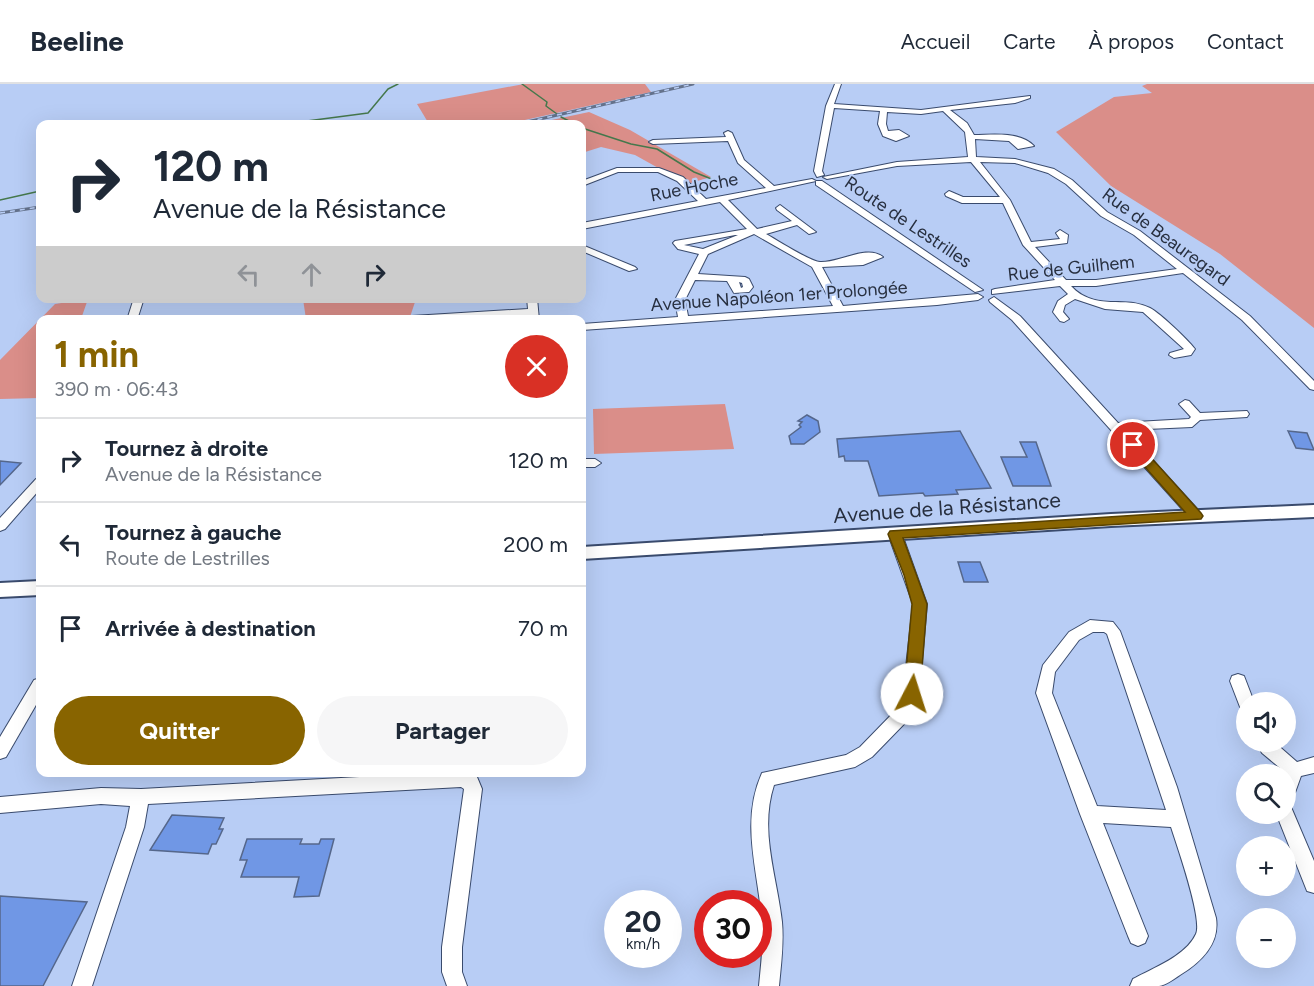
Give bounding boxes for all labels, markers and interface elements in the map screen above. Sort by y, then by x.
text: Beeline [30,24,124,58]
text: Accueil [901,29,970,54]
text: Carte [1003,29,1056,54]
text: À propos [1089,29,1174,54]
text: Contact [1207,29,1284,54]
text: 120 m [153,141,269,192]
icon: right [54,144,132,222]
street label: Rue Hoche [648,168,740,206]
street label: Route de Lestrilles [840,171,976,273]
street label: Rue de Beauregard [1098,183,1234,291]
text: Avenue de la Résistance [153,192,446,225]
street label: Rue de Guilhem [1006,250,1136,286]
icon: left [232,258,265,291]
icon: ahead [295,258,328,291]
icon: right [358,258,391,291]
street label: Avenue Napoléon 1er Prolongée [650,276,908,316]
text: 1 min [54,333,139,376]
button: close [505,335,568,398]
text: 390 m · 06:43 [54,377,178,401]
pin [1107,419,1158,470]
icon: arrive [1116,428,1149,461]
text: Tournez à droite [105,435,268,462]
icon: right [54,444,87,477]
text: 120 m [508,447,568,474]
text: Avenue de la Résistance [105,462,322,486]
street label: Avenue de la Résistance [832,487,1062,528]
text: Tournez à gauche [105,519,281,546]
icon: left [54,528,87,561]
text: 200 m [503,531,568,558]
text: Route de Lestrilles [105,546,270,570]
icon: arrive [54,612,87,645]
text: Arrivée à destination [105,615,316,642]
text: 70 m [518,615,568,642]
position arrow [880,662,944,726]
map controls [1236,692,1296,968]
button: sound [1236,692,1296,752]
button: Quitter [54,696,305,765]
button: Partager [317,696,568,765]
button: search [1236,764,1296,824]
button: + [1236,836,1296,896]
speed limit sign: 30 [694,890,772,968]
text: 20 [625,903,661,940]
button: − [1236,908,1296,968]
text: km/h [626,935,660,953]

